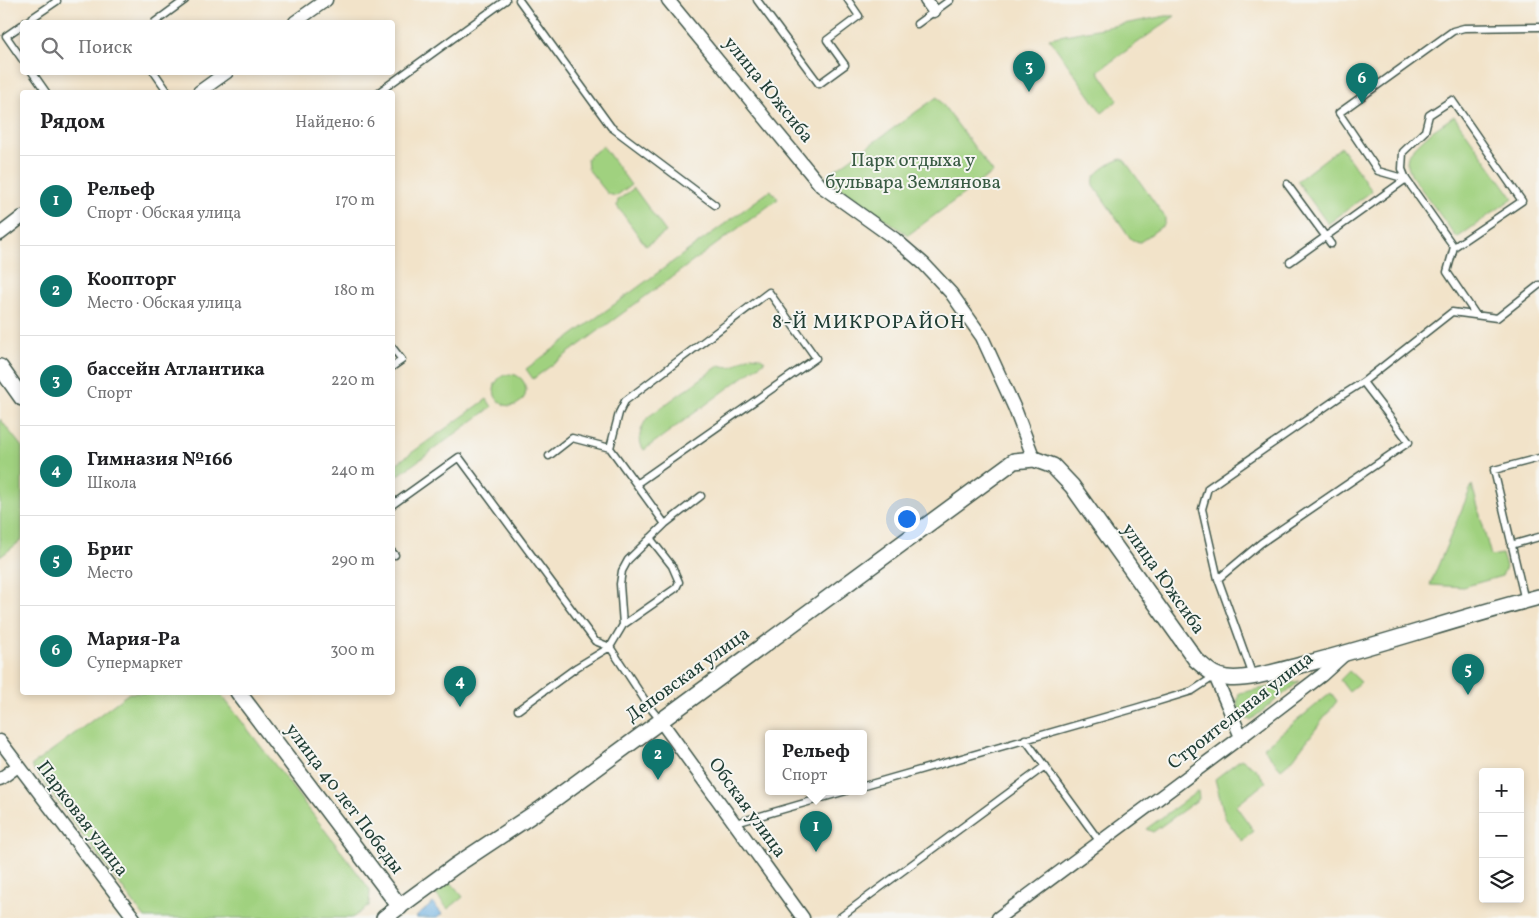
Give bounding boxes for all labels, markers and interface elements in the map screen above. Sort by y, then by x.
search box [20,20,395,75]
street label: улица Южсиба [717,31,819,149]
icon: search [38,34,66,62]
text: Поиск [78,35,132,61]
pin: 3 [1013,51,1045,92]
pin: 6 [1346,63,1378,104]
text: Рядом [40,108,105,137]
text: Найдено: 6 [295,112,375,134]
park label: Парк отдыха у бульвара Землянова [825,148,1001,196]
text: Рельеф [87,177,155,203]
text: 1 [53,190,59,212]
text: 170 m [335,190,375,212]
text: Спорт · Обская улица [87,203,241,225]
text: Коопторг [87,267,176,293]
text: 2 [52,280,60,302]
text: 180 m [334,280,375,302]
text: Место · Обская улица [87,293,242,315]
district label: 8-Й МИКРОРАЙОН [772,309,966,337]
text: бассейн Атлантика [87,357,265,383]
text: 3 [52,370,60,392]
text: 220 m [331,370,375,392]
text: Спорт [87,383,132,405]
text: Гимназия №166 [87,447,233,473]
text: 4 [51,460,61,482]
text: 240 m [331,460,375,482]
text: Школа [87,473,137,495]
your location [894,506,920,532]
street label: улица Южсиба [1115,518,1211,640]
text: Бриг [87,537,133,563]
text: 5 [52,550,60,572]
text: 290 m [331,550,375,572]
text: Место [87,563,133,585]
street label: Деповская улица [621,621,755,729]
text: Мария-Ра [87,627,180,653]
text: 6 [52,640,60,662]
text: 300 m [330,640,375,662]
street label: Строительная улица [1163,646,1319,776]
text: Супермаркет [87,653,183,675]
pin: 5 [1452,654,1484,695]
pin: 4 [444,666,476,707]
street label: улица 40 лет Победы [279,718,409,880]
popup [765,730,867,795]
pin: 2 [642,739,674,780]
text: Рельеф [782,739,850,765]
street label: Обская улица [702,753,792,863]
street label: Парковая улица [30,756,134,882]
text: Спорт [782,765,827,787]
map controls [1479,768,1524,903]
button: + [1479,768,1524,813]
pin: 1 [800,811,832,852]
button: − [1479,813,1524,858]
button: layers [1479,858,1524,903]

